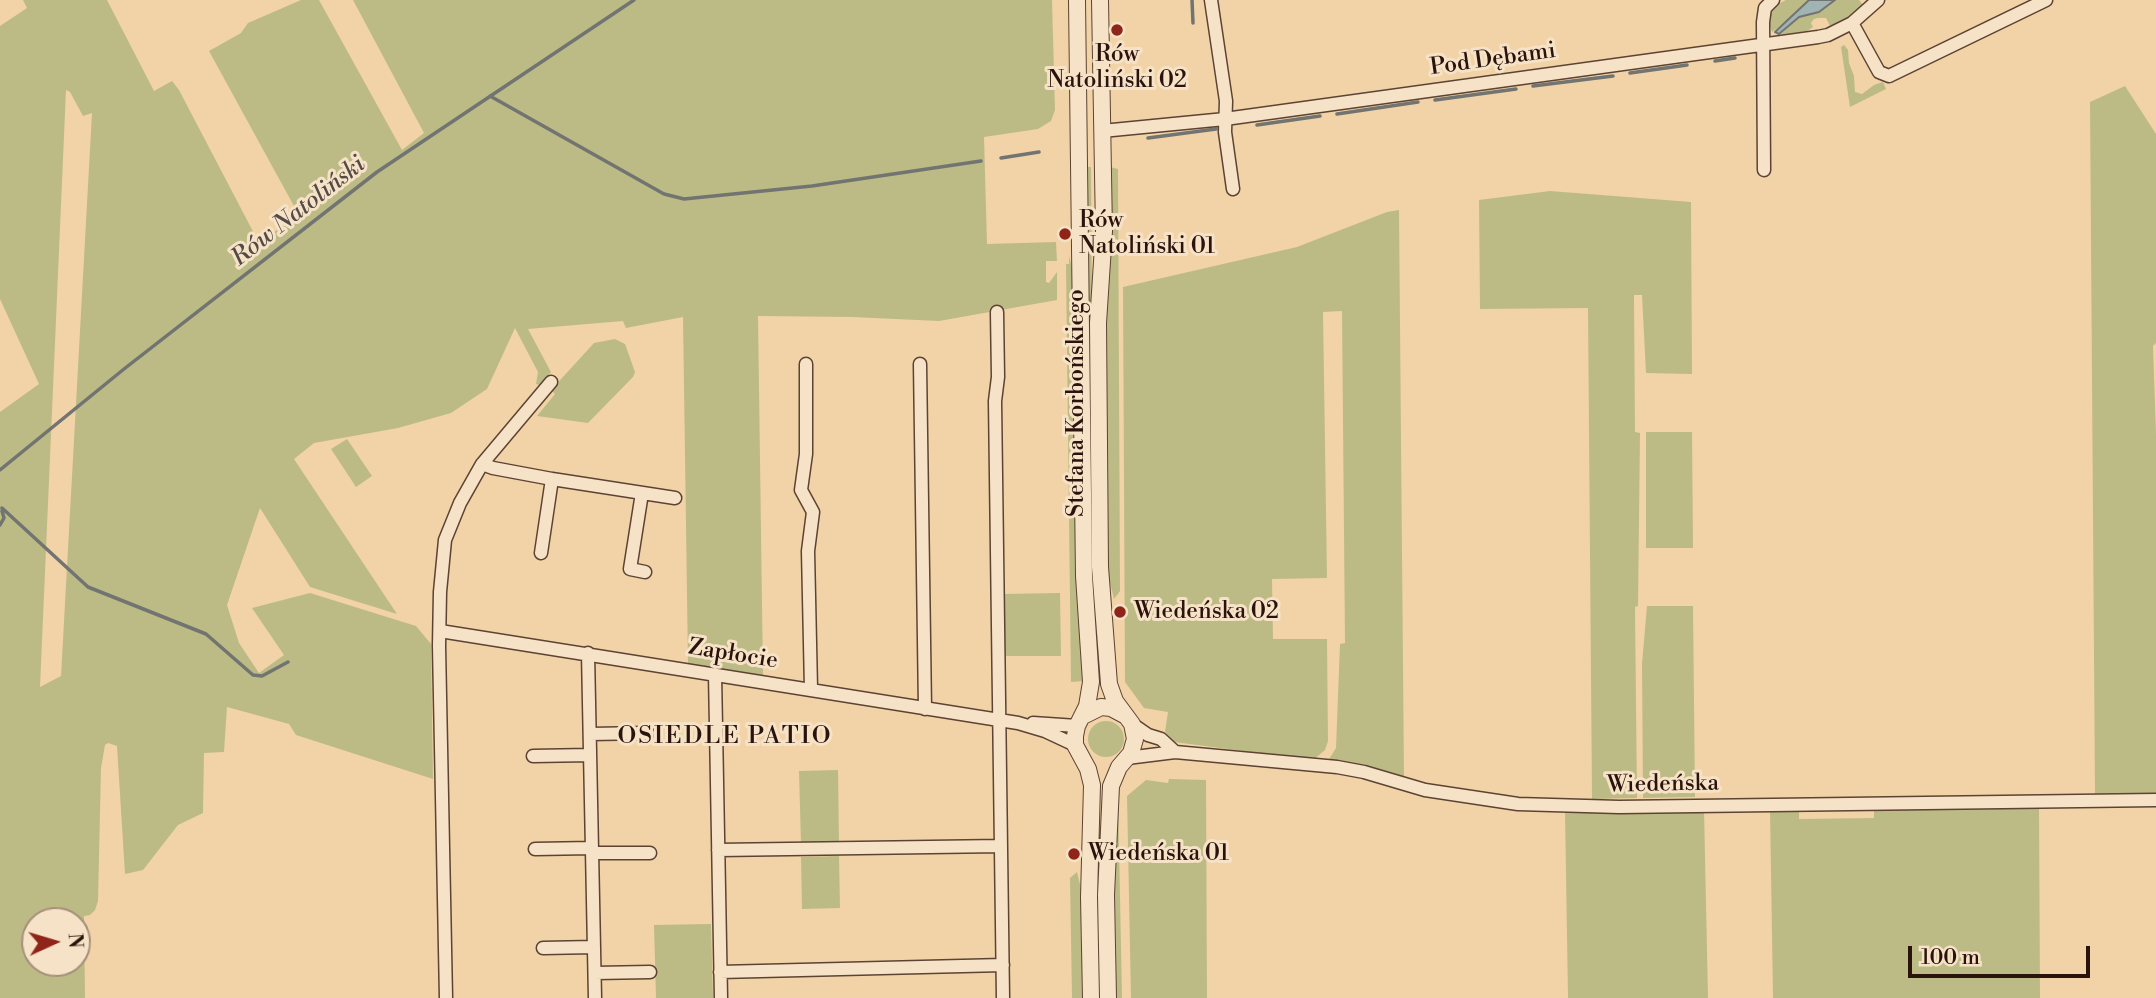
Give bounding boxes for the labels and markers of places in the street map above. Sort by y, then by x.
marker: Rów Natoliński 02 [1109,22,1125,38]
place label: Rów Natoliński 02 [1047,41,1187,95]
place label: Rów Natoliński 01 [1079,207,1215,261]
marker: Rów Natoliński 01 [1057,226,1073,242]
place label: Wiedeńska 02 [1134,598,1279,626]
marker: Wiedeńska 02 [1112,604,1128,620]
place label: Wiedeńska 01 [1088,840,1229,868]
marker: Wiedeńska 01 [1066,846,1082,862]

